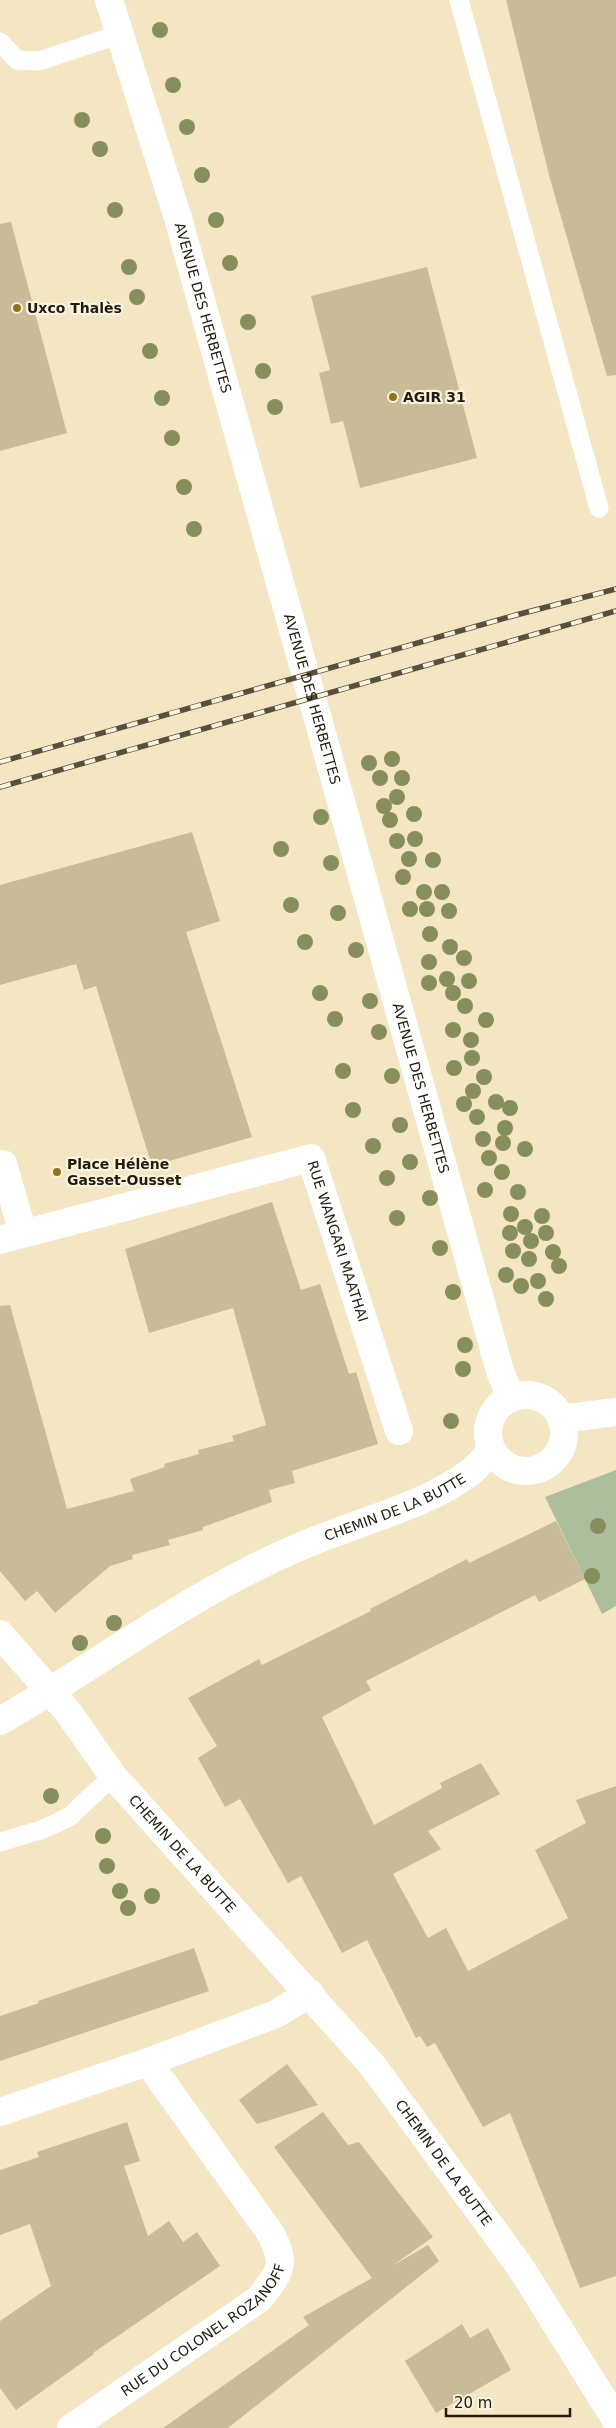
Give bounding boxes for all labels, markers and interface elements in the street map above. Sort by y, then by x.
street label: AVENUE DES HERBETTES [172,221,235,395]
place label: Uxco Thalès [27,300,122,316]
marker: Uxco Thalès [11,302,23,314]
place label: AGIR 31 [403,389,466,405]
marker: AGIR 31 [387,391,399,403]
street label: AVENUE DES HERBETTES [281,612,344,786]
street label: AVENUE DES HERBETTES [390,1001,452,1175]
place label: Place Hélène Gasset-Ousset [67,1156,182,1188]
street label: RUE WANGARI MAATHAI [304,1158,371,1324]
marker: Place Hélène Gasset-Ousset [51,1166,63,1178]
street label: CHEMIN DE LA BUTTE [322,1470,468,1544]
street label: CHEMIN DE LA BUTTE [126,1792,239,1916]
street label: CHEMIN DE LA BUTTE [392,2097,495,2229]
street label: RUE DU COLONEL ROZANOFF [118,2262,288,2399]
scale bar [446,2386,570,2418]
text: 20 m [454,2394,492,2412]

